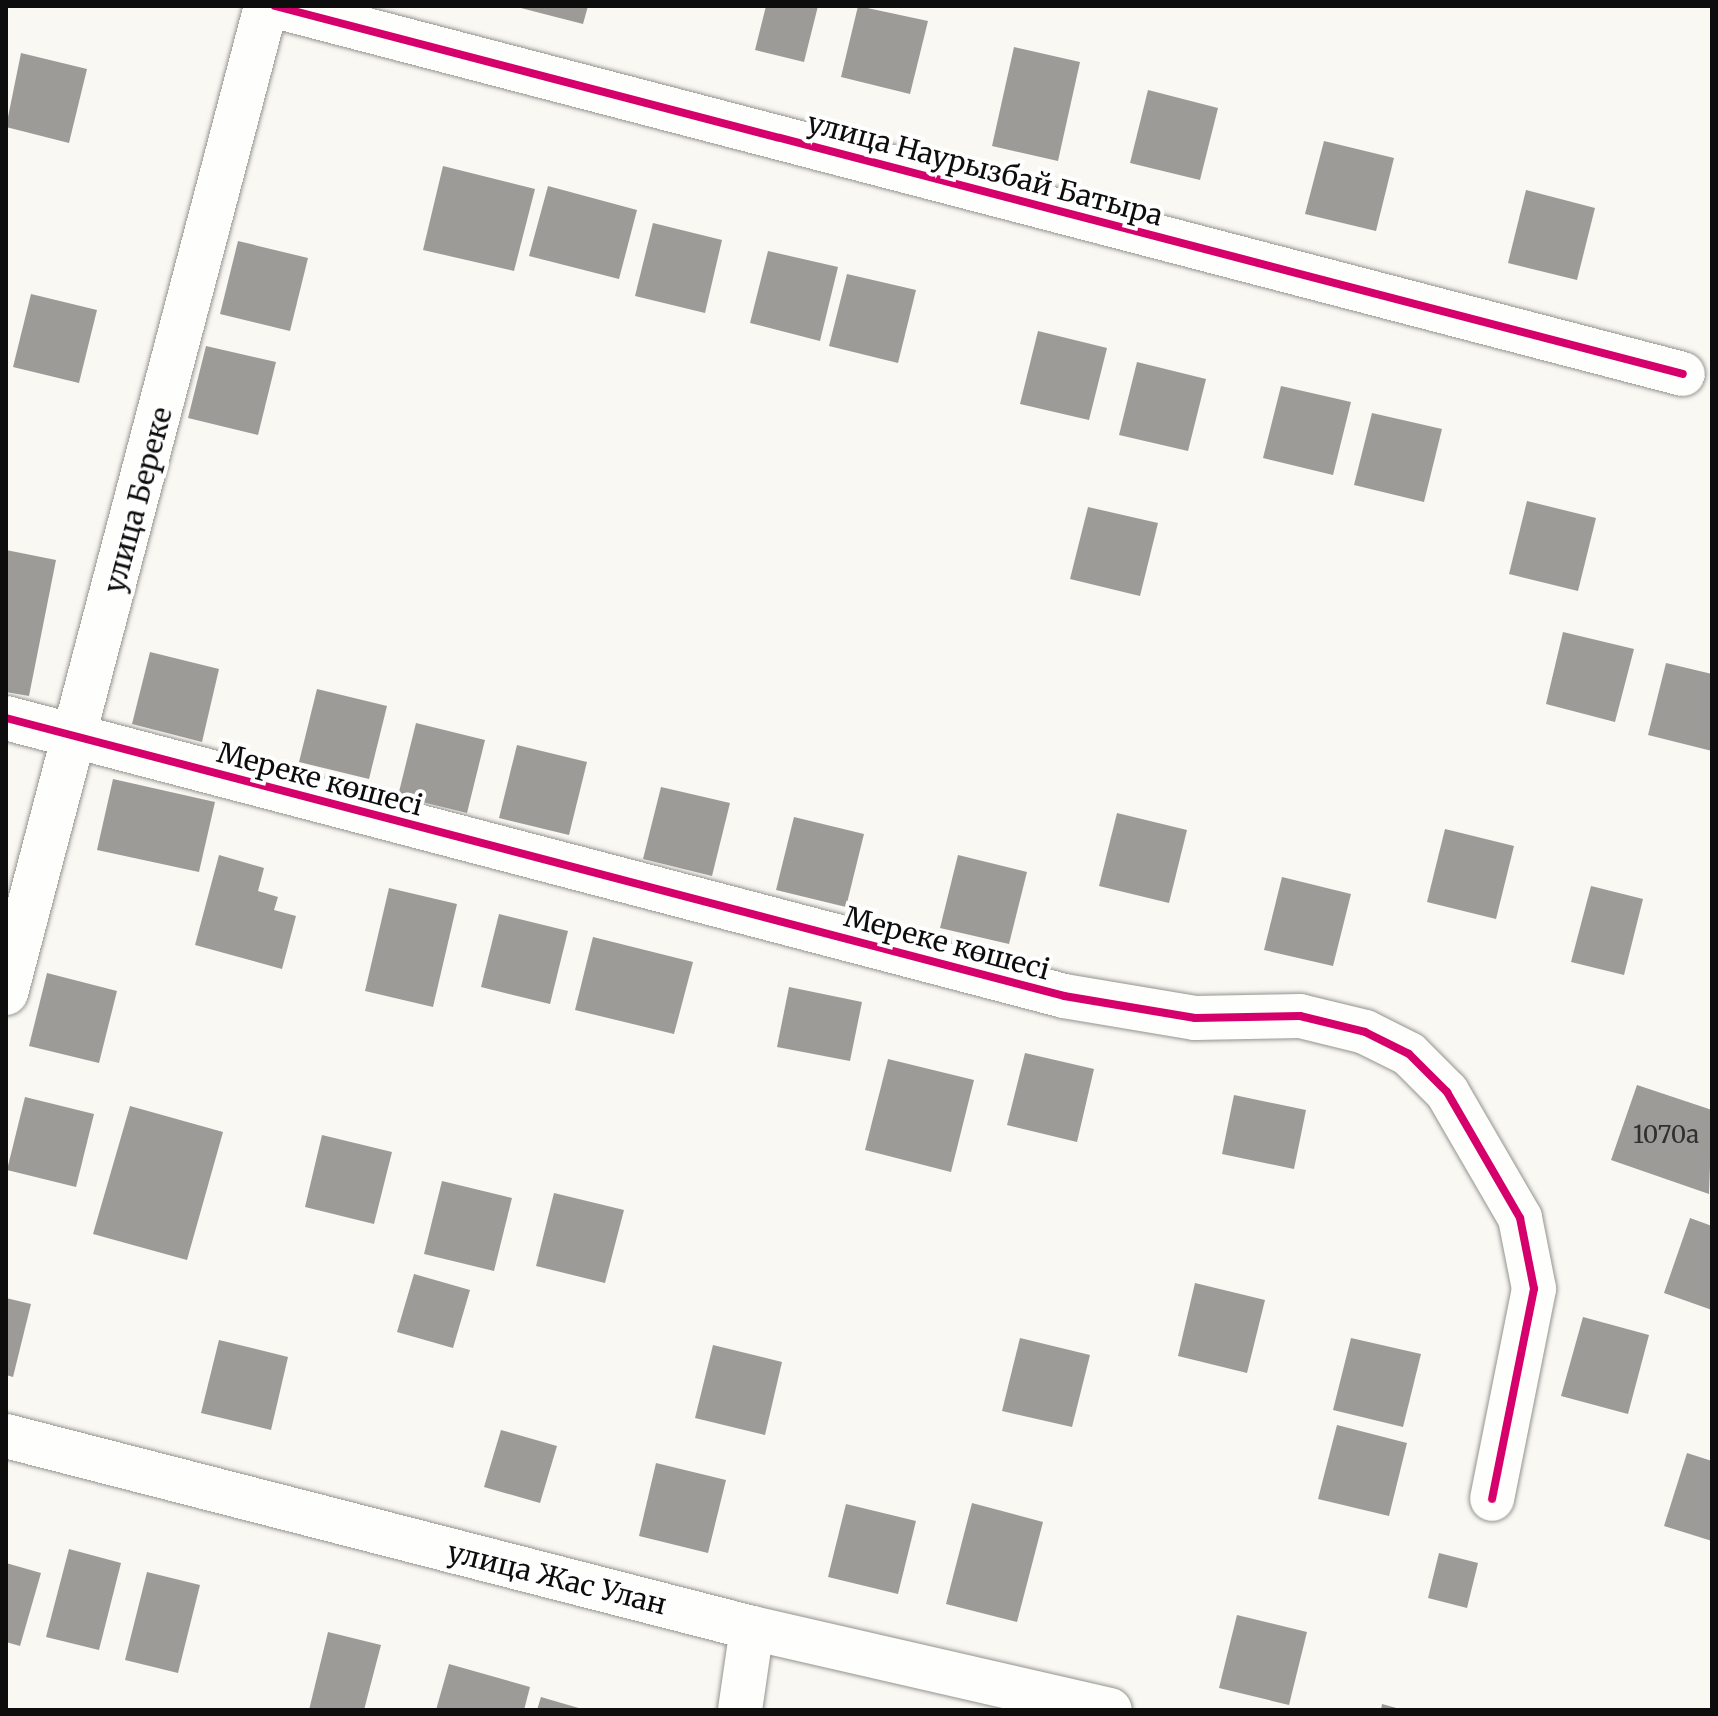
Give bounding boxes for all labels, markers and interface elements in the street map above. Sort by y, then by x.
street label: улица Наурызбай Батыра [804,105,1166,233]
street label: улица Береке [97,403,179,597]
street label: Мереке көшесі [214,735,426,823]
street label: Мереке көшесі [841,899,1053,987]
house number: 1070а [1633,1121,1699,1149]
street label: улица Жас Улан [444,1535,670,1621]

